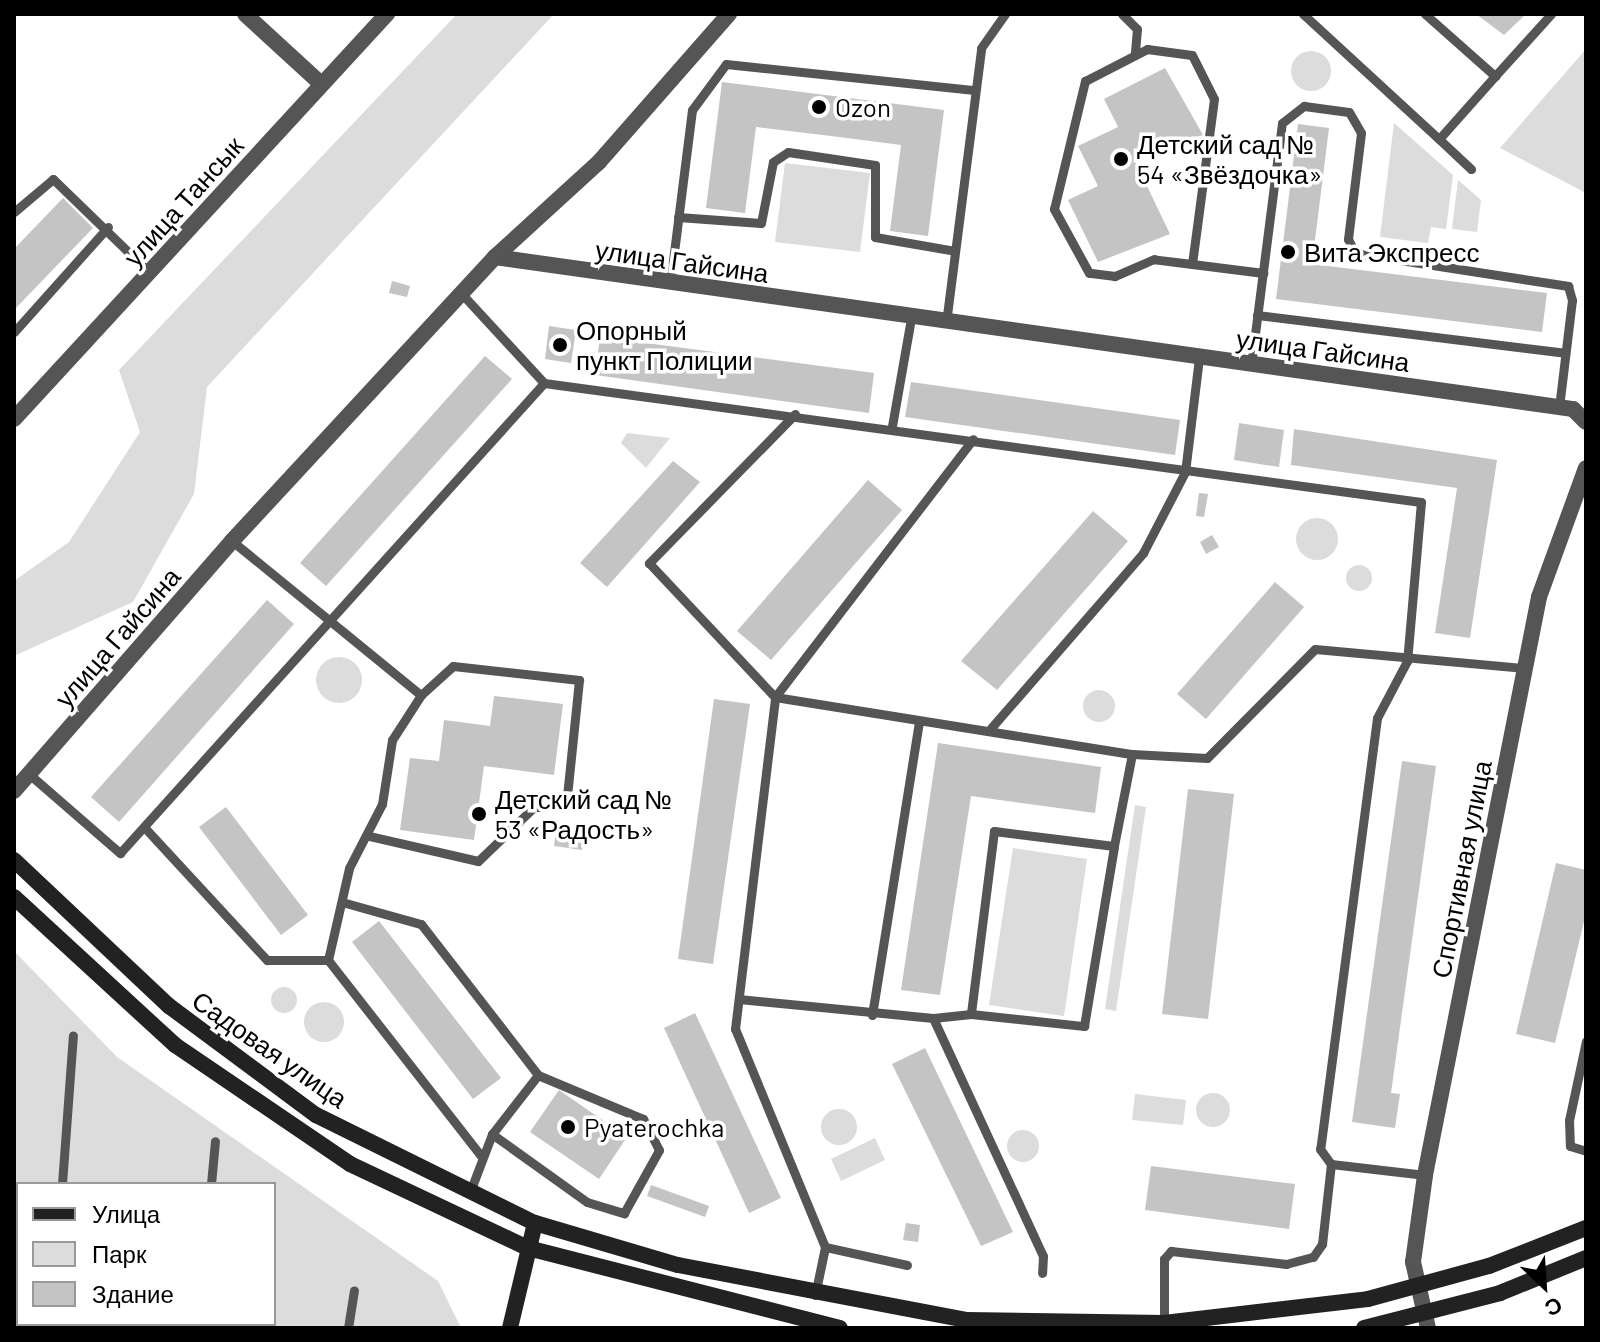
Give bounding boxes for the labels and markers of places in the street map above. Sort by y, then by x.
place label: Ozon [835,91,891,123]
marker: Ozon [810,98,828,116]
place label: Детский сад № 54 «Звёздочка» [1137,128,1322,190]
marker: Детский сад № 54 «Звёздочка» [1112,150,1130,168]
place label: Вита Экспресс [1304,236,1479,268]
marker: Вита Экспресс [1279,243,1297,261]
place label: Опорный пункт Полиции [576,314,752,376]
marker: Опорный пункт Полиции [551,336,569,354]
place label: Детский сад № 53 «Радость» [495,783,672,844]
marker: Детский сад № 53 «Радость» [470,805,488,823]
place label: Pyaterochka [584,1111,724,1143]
marker: Pyaterochka [559,1118,577,1136]

